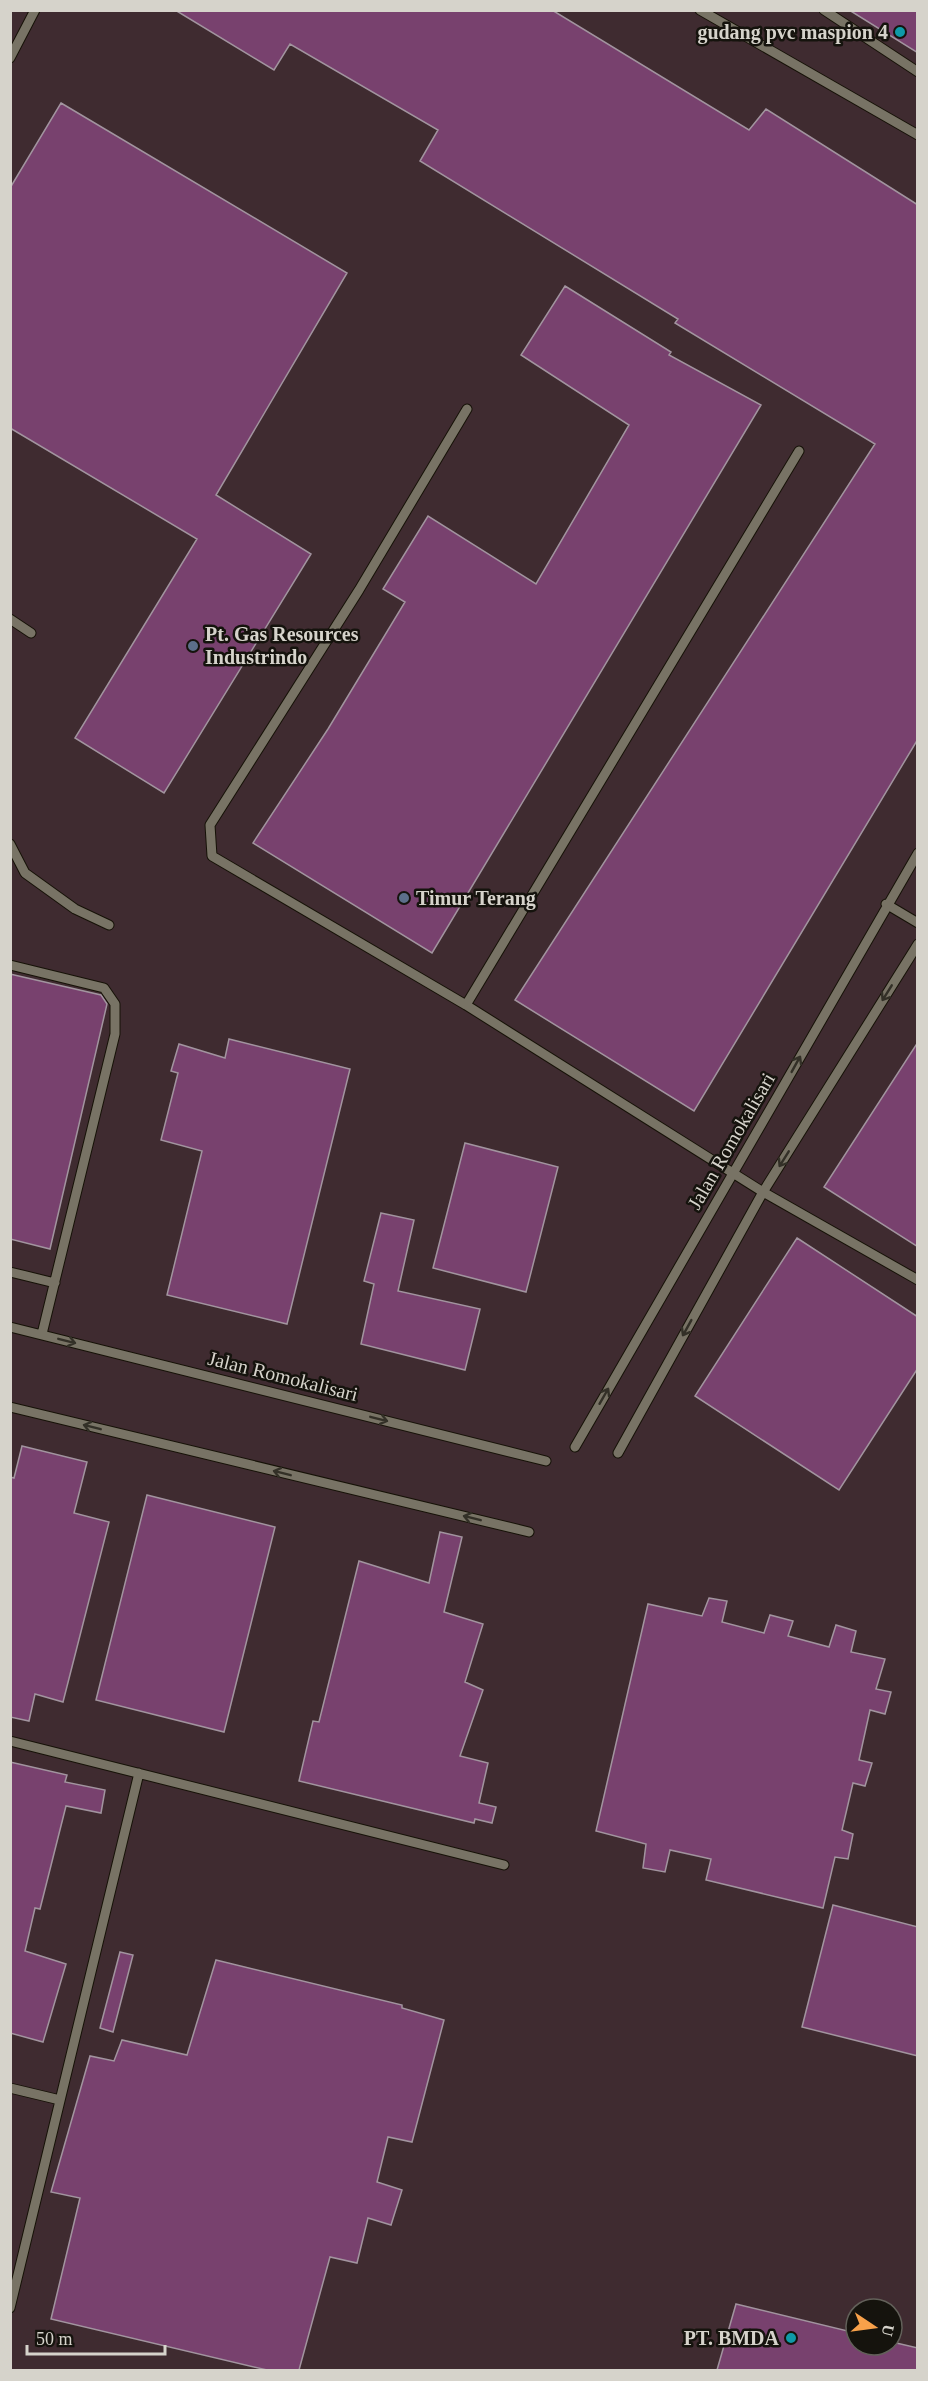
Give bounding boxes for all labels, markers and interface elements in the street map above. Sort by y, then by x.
place label: gudang pvc maspion 4 [697,21,888,44]
marker: gudang pvc maspion 4 [893,25,907,39]
place label: Pt. Gas Resources Industrindo [205,623,359,668]
marker: Pt. Gas Resources Industrindo [186,639,200,653]
place label: Timur Terang [416,887,536,910]
marker: Timur Terang [397,891,411,905]
one-way arrow [880,984,892,1001]
one-way arrow [790,1056,802,1073]
street label: Jalan Romokalisari [683,1068,779,1213]
one-way arrow [777,1150,789,1167]
one-way arrow [681,1319,692,1337]
one-way arrow [58,1335,77,1347]
street label: Jalan Romokalisari [206,1347,361,1405]
one-way arrow [598,1388,610,1405]
one-way arrow [369,1414,388,1426]
one-way arrow [83,1421,102,1433]
one-way arrow [273,1466,292,1478]
one-way arrow [462,1512,481,1524]
north arrow [844,2297,904,2357]
scale bar [27,2318,165,2356]
text: U [878,2323,898,2338]
place label: PT. BMDA [684,2327,780,2349]
text: 50 m [36,2329,73,2349]
marker: PT. BMDA [784,2331,798,2345]

